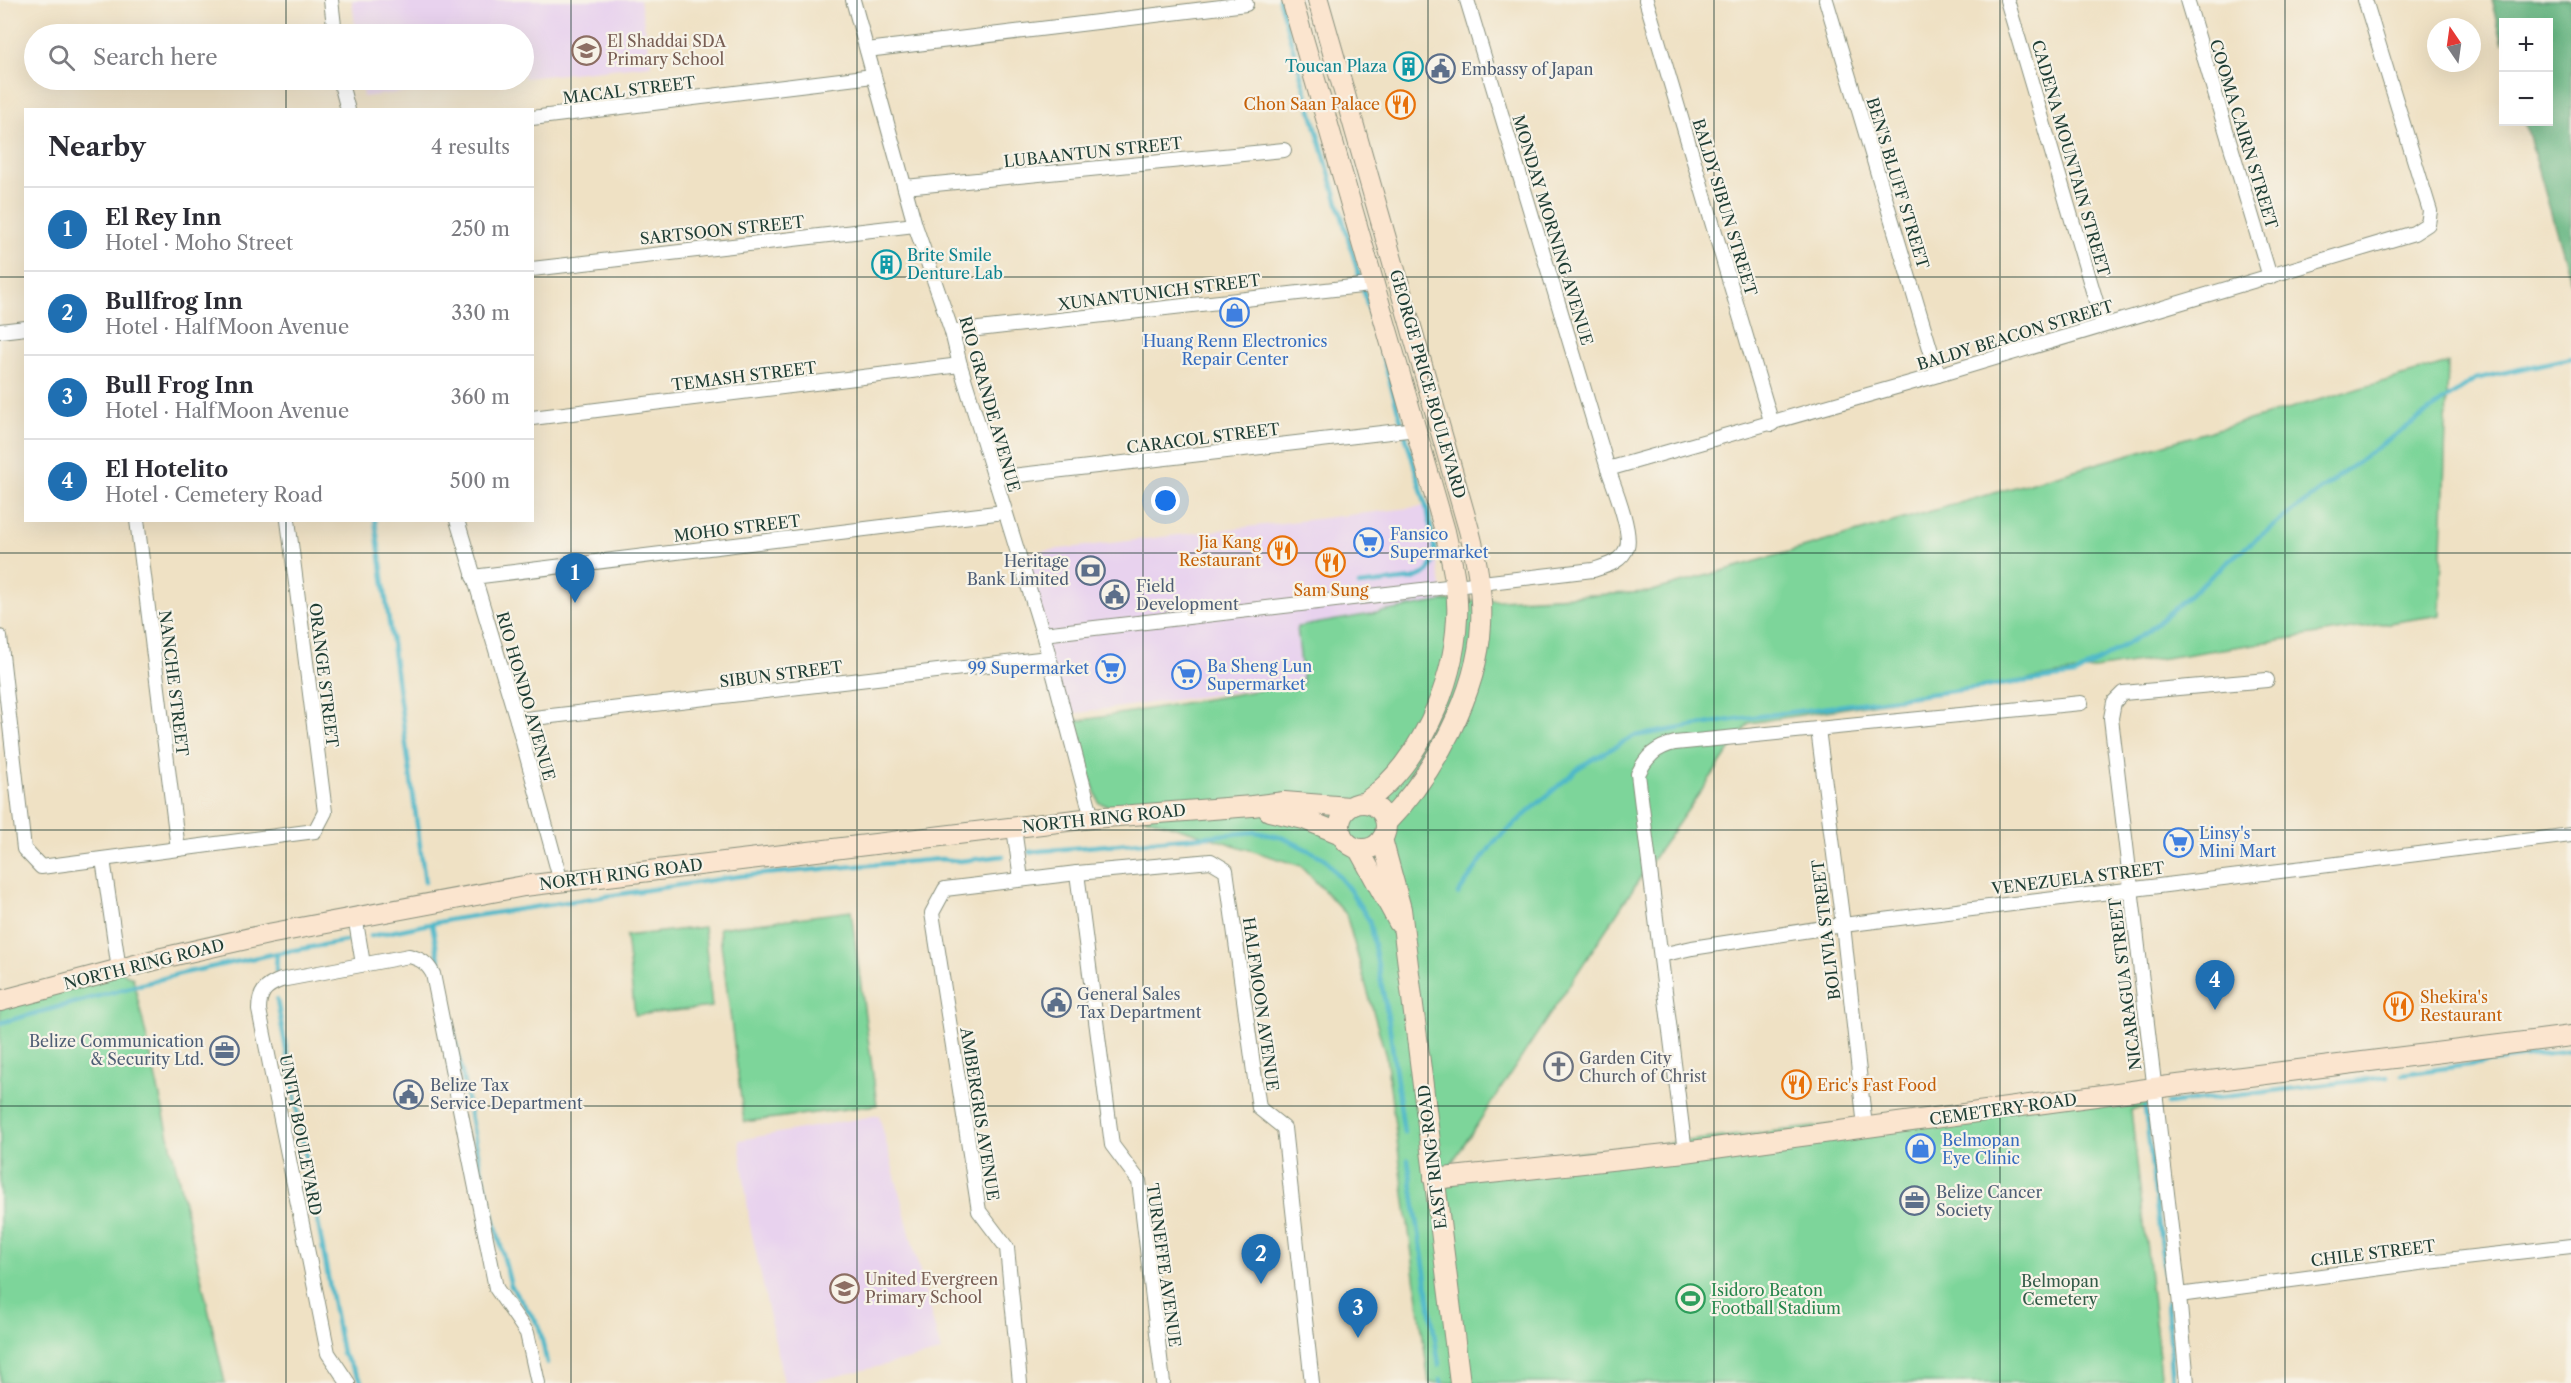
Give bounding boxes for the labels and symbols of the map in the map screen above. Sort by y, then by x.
north arrow [2427,18,2481,72]
place label: El Shaddai SDA Primary School [607,31,727,69]
school or university icon: El Shaddai SDA Primary School [570,34,602,66]
street label: COOMA CAIRN STREET [2206,37,2282,231]
street label: CADENA MOUNTAIN STREET [2028,38,2114,278]
building icon: Toucan Plaza [1392,50,1424,82]
public building icon: Embassy of Japan [1424,53,1456,85]
place label: Toucan Plaza [1285,56,1388,76]
place label: Embassy of Japan [1461,59,1593,79]
street label: MACAL STREET [562,72,696,108]
restaurant icon: Chon Saan Palace [1385,88,1417,120]
place label: Chon Saan Palace [1244,94,1380,114]
street label: BEN'S BLUFF STREET [1862,95,1934,271]
street label: MONDAY MORNING AVENUE [1508,112,1598,348]
street label: BALDY SIBUN STREET [1689,116,1761,298]
street label: LUBAANTUN STREET [1003,133,1183,171]
street label: SARTSOON STREET [639,211,805,249]
place label: Brite Smile Denture Lab [907,245,1003,283]
building icon: Brite Smile Denture Lab [870,248,902,280]
street label: GEORGE PRICE BOULEVARD [1386,267,1470,501]
street label: XUNANTUNICH STREET [1055,270,1262,314]
street label: BALDY BEACON STREET [1914,296,2116,374]
shop icon: Huang Renn Electronics Repair Center [1219,297,1251,329]
street label: RIO GRANDE AVENUE [955,314,1025,494]
place label: Huang Renn Electronics Repair Center [1143,331,1327,369]
street label: TEMASH STREET [670,357,818,395]
street label: CARACOL STREET [1125,419,1281,457]
your location [1151,486,1180,515]
street label: MOHO STREET [672,510,802,546]
place label: Fansico Supermarket [1390,524,1489,562]
supermarket icon: Fansico Supermarket [1353,527,1385,559]
place label: Jia Kang Restaurant [1179,532,1262,570]
restaurant icon: Jia Kang Restaurant [1266,535,1298,567]
restaurant icon: Sam Sung [1315,546,1347,578]
place label: Heritage Bank Limited [967,551,1069,589]
pin: 1 [556,554,594,603]
bank icon: Heritage Bank Limited [1074,554,1106,586]
place label: Field Development [1136,576,1239,614]
public building icon: Field Development [1099,579,1131,611]
place label: Sam Sung [1294,580,1369,600]
street label: ORANGE STREET [305,602,343,748]
street label: NANCHE STREET [155,609,193,757]
street label: RIO HONDO AVENUE [492,609,560,783]
supermarket icon: 99 Supermarket [1094,652,1126,684]
place label: Ba Sheng Lun Supermarket [1207,656,1312,694]
street label: SIBUN STREET [718,657,844,691]
place label: 99 Supermarket [968,658,1089,678]
supermarket icon: Ba Sheng Lun Supermarket [1170,659,1202,691]
street label: NORTH RING ROAD [1021,799,1187,837]
place label: Linsy's Mini Mart [2199,823,2276,861]
supermarket icon: Linsy's Mini Mart [2162,826,2194,858]
street label: NORTH RING ROAD [538,854,704,894]
street label: VENEZUELA STREET [1989,857,2166,899]
street label: BOLIVIA STREET [1807,859,1845,1001]
street label: NICARAGUA STREET [2104,897,2146,1071]
street label: HALFMOON AVENUE [1239,916,1283,1092]
street label: NORTH RING ROAD [62,934,226,994]
pin: 4 [2196,960,2234,1010]
place label: General Sales Tax Department [1077,984,1202,1022]
public building icon: General Sales Tax Department [1040,987,1072,1019]
place label: Shekira's Restaurant [2420,987,2503,1025]
restaurant icon: Shekira's Restaurant [2383,990,2415,1022]
street label: AMBERGRIS AVENUE [956,1025,1004,1202]
place label: Belize Communication & Security Ltd. [29,1031,204,1069]
office icon: Belize Communication & Security Ltd. [209,1034,241,1066]
place label: Garden City Church of Christ [1579,1048,1707,1086]
church icon: Garden City Church of Christ [1542,1051,1574,1083]
street label: UNITY BOULEVARD [276,1053,326,1217]
restaurant icon: Eric's Fast Food [1780,1069,1812,1101]
place label: Belize Tax Service Department [430,1075,583,1113]
place label: Eric's Fast Food [1817,1075,1937,1095]
public building icon: Belize Tax Service Department [393,1078,425,1110]
street label: EAST RING ROAD [1413,1084,1451,1230]
street label: CEMETERY ROAD [1928,1089,2078,1129]
place label: Belmopan Eye Clinic [1942,1130,2020,1168]
shop icon: Belmopan Eye Clinic [1905,1133,1937,1165]
street label: TURNEFFE AVENUE [1143,1182,1185,1348]
place label: Belize Cancer Society [1936,1182,2042,1220]
office icon: Belize Cancer Society [1899,1185,1931,1217]
pin: 2 [1242,1234,1280,1284]
street label: CHILE STREET [2310,1235,2436,1271]
place label: United Evergreen Primary School [865,1269,998,1307]
park label: Belmopan Cemetery [2021,1271,2099,1309]
school or university icon: United Evergreen Primary School [828,1272,860,1304]
place label: Isidoro Beaton Football Stadium [1711,1280,1841,1318]
sports icon: Isidoro Beaton Football Stadium [1674,1283,1706,1315]
pin: 3 [1338,1288,1378,1338]

